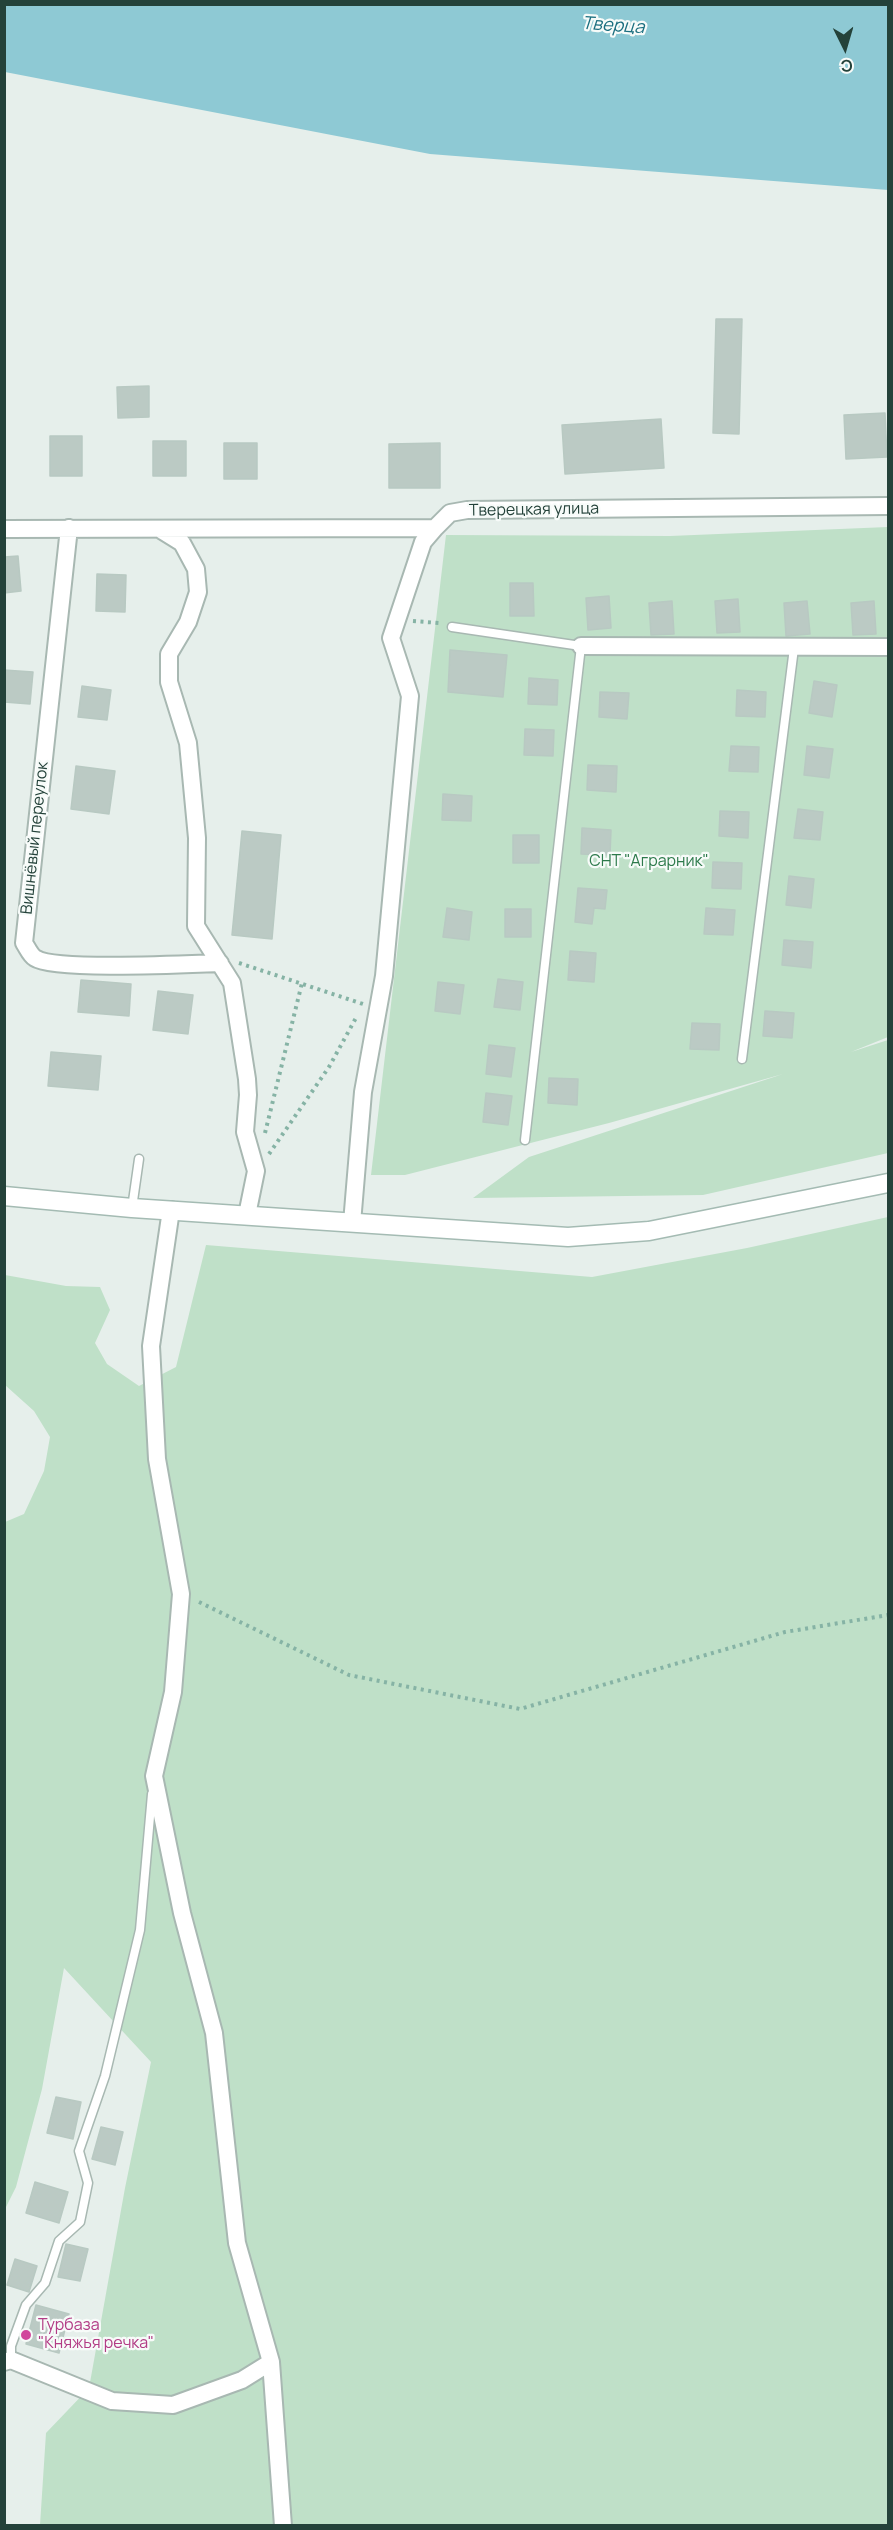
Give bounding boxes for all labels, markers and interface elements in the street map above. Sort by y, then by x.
water label: Тверца [581,13,645,39]
north arrow [815,18,875,78]
text: С [840,54,853,77]
street label: Тверецкая улица [469,499,599,521]
street label: Вишнёвый переулок [17,761,53,915]
park label: СНТ "Аграрник" [589,852,709,872]
place label: Турбаза "Княжья речка" [38,2316,154,2354]
marker: Турбаза "Княжья речка" [19,2328,33,2342]

